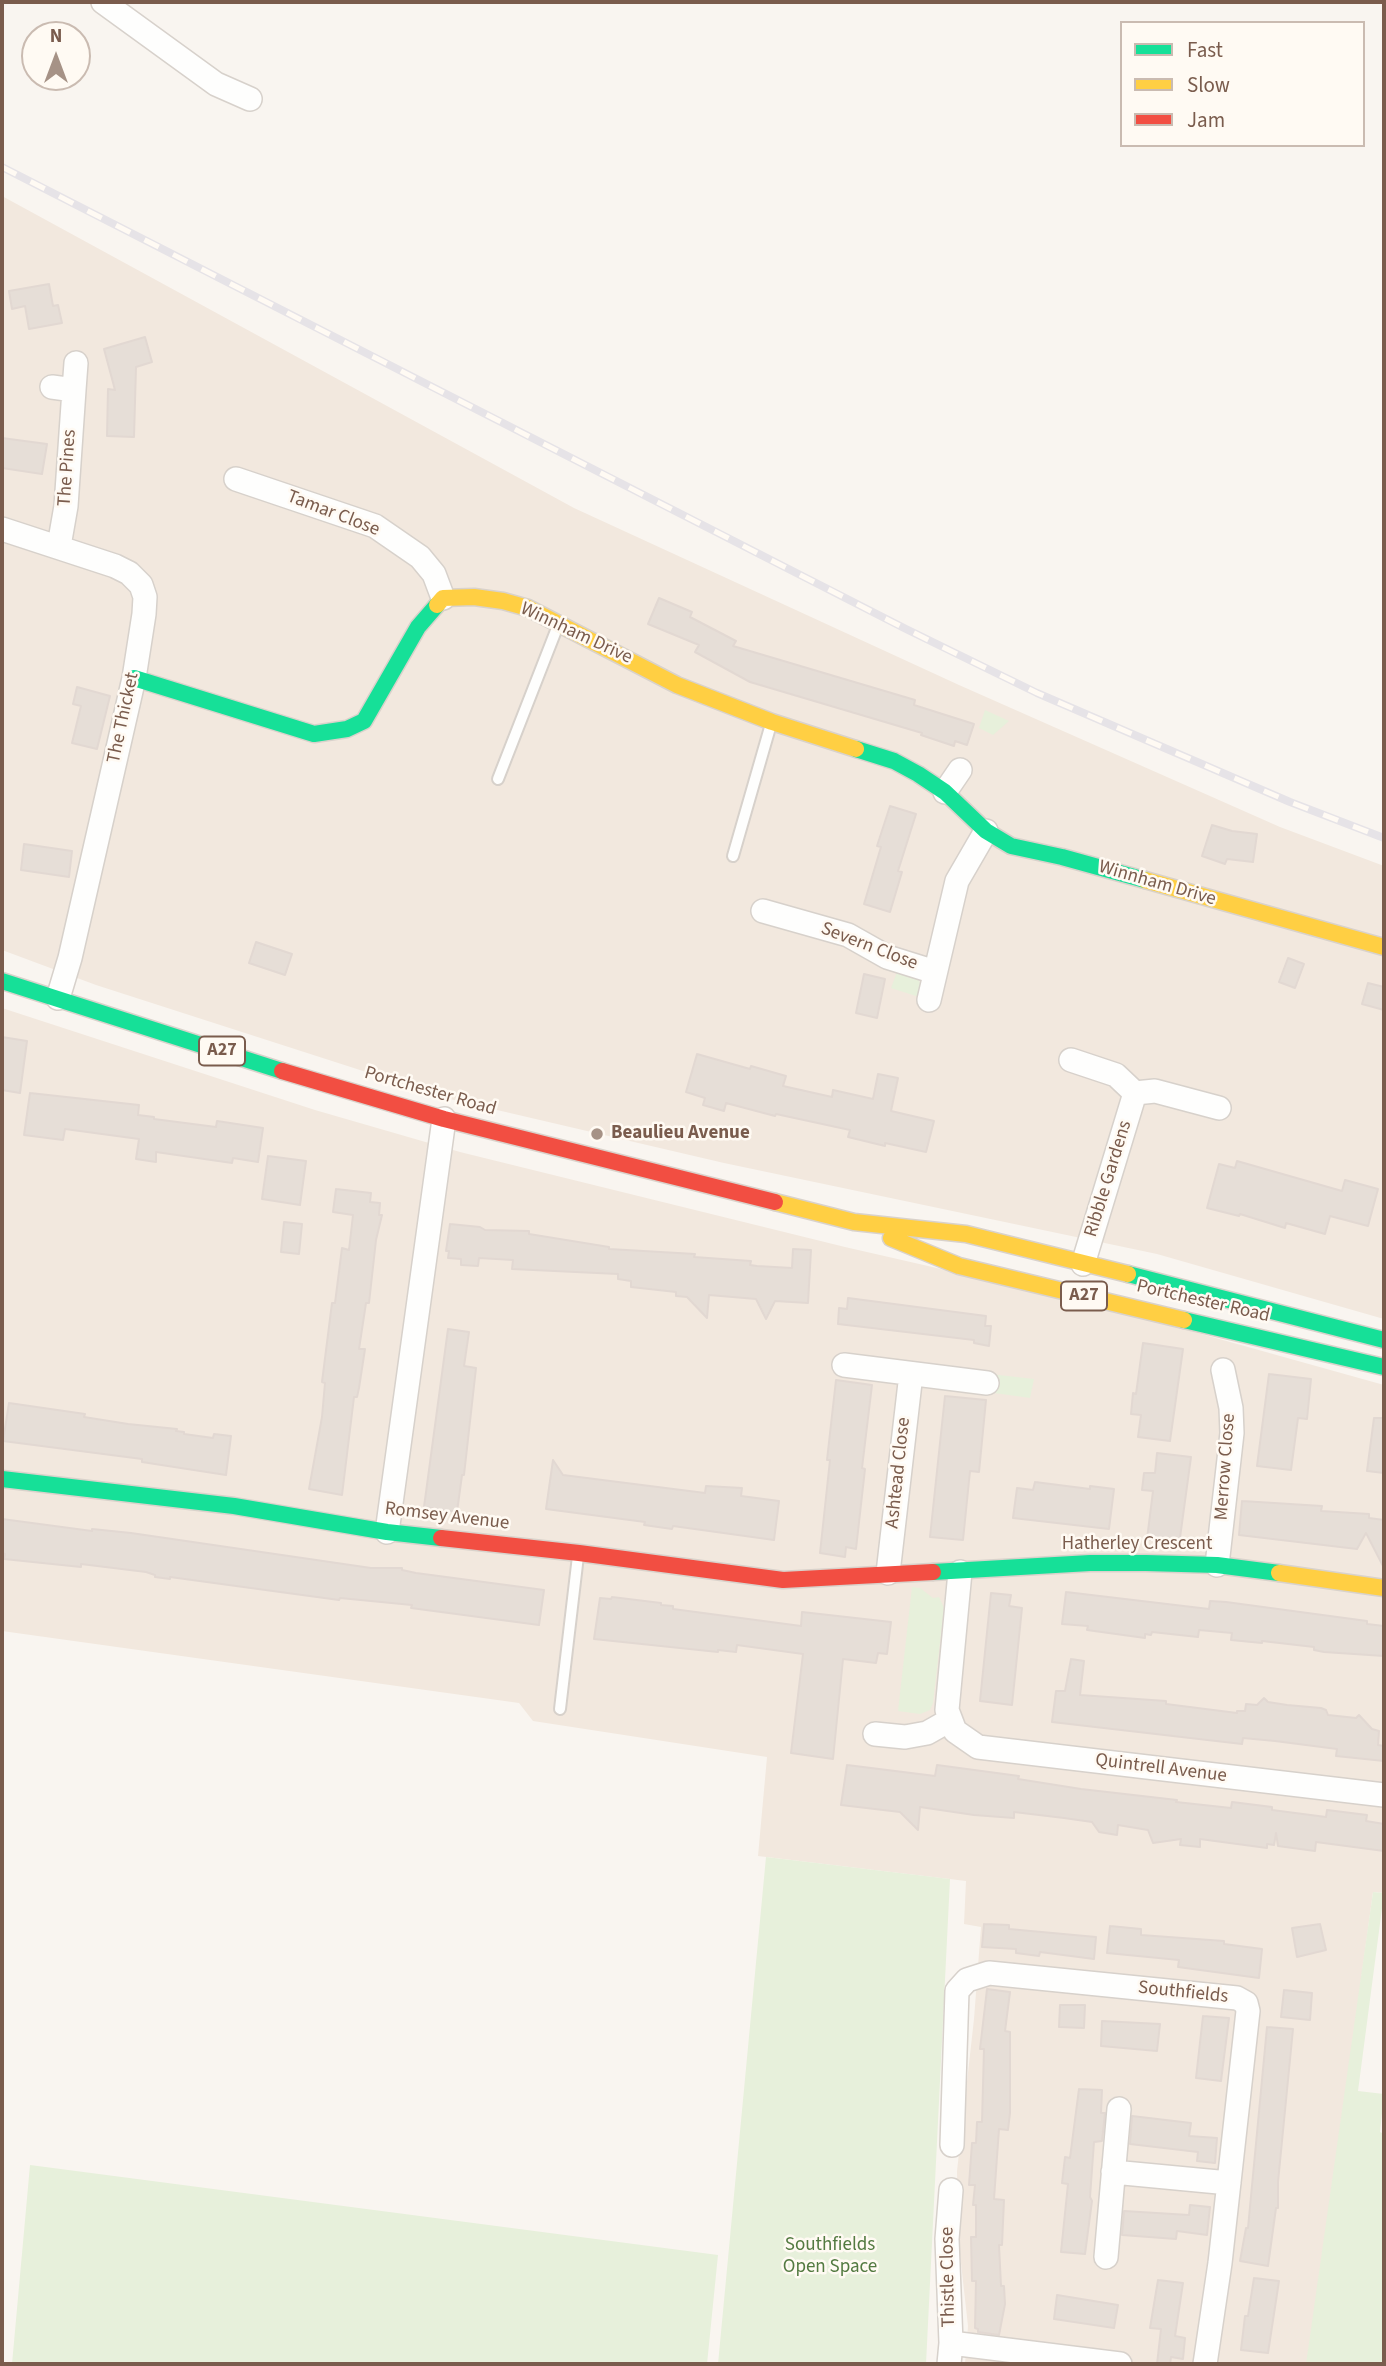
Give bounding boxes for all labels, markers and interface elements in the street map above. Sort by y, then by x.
north arrow [21,21,91,91]
legend [1120,21,1365,147]
text: N [50,23,62,50]
text: Fast [1187,35,1223,65]
text: Slow [1187,70,1230,100]
text: Jam [1187,105,1225,135]
street label: The Pines [54,429,82,507]
street label: Tamar Close [283,486,383,542]
street label: Winnham Drive [516,598,636,670]
street label: The Thicket [103,670,145,766]
street label: Winnham Drive [1096,856,1218,912]
street label: Severn Close [817,918,921,976]
road number: A27 [199,1036,245,1066]
street label: Portchester Road [361,1062,499,1122]
street label: Ribble Gardens [1080,1118,1138,1240]
place label: Beaulieu Avenue [611,1123,750,1145]
marker: Beaulieu Avenue [589,1126,605,1142]
street label: Portchester Road [1134,1276,1272,1328]
road number: A27 [1061,1282,1107,1310]
street label: Merrow Close [1211,1413,1241,1521]
street label: Ashtead Close [882,1416,916,1530]
street label: Romsey Avenue [383,1498,511,1536]
street label: Hatherley Crescent [1062,1534,1212,1556]
street label: Quintrell Avenue [1094,1750,1228,1788]
street label: Southfields [1137,1977,1229,2009]
street label: Thistle Close [937,2227,961,2327]
park label: Southfields Open Space [783,2235,877,2279]

